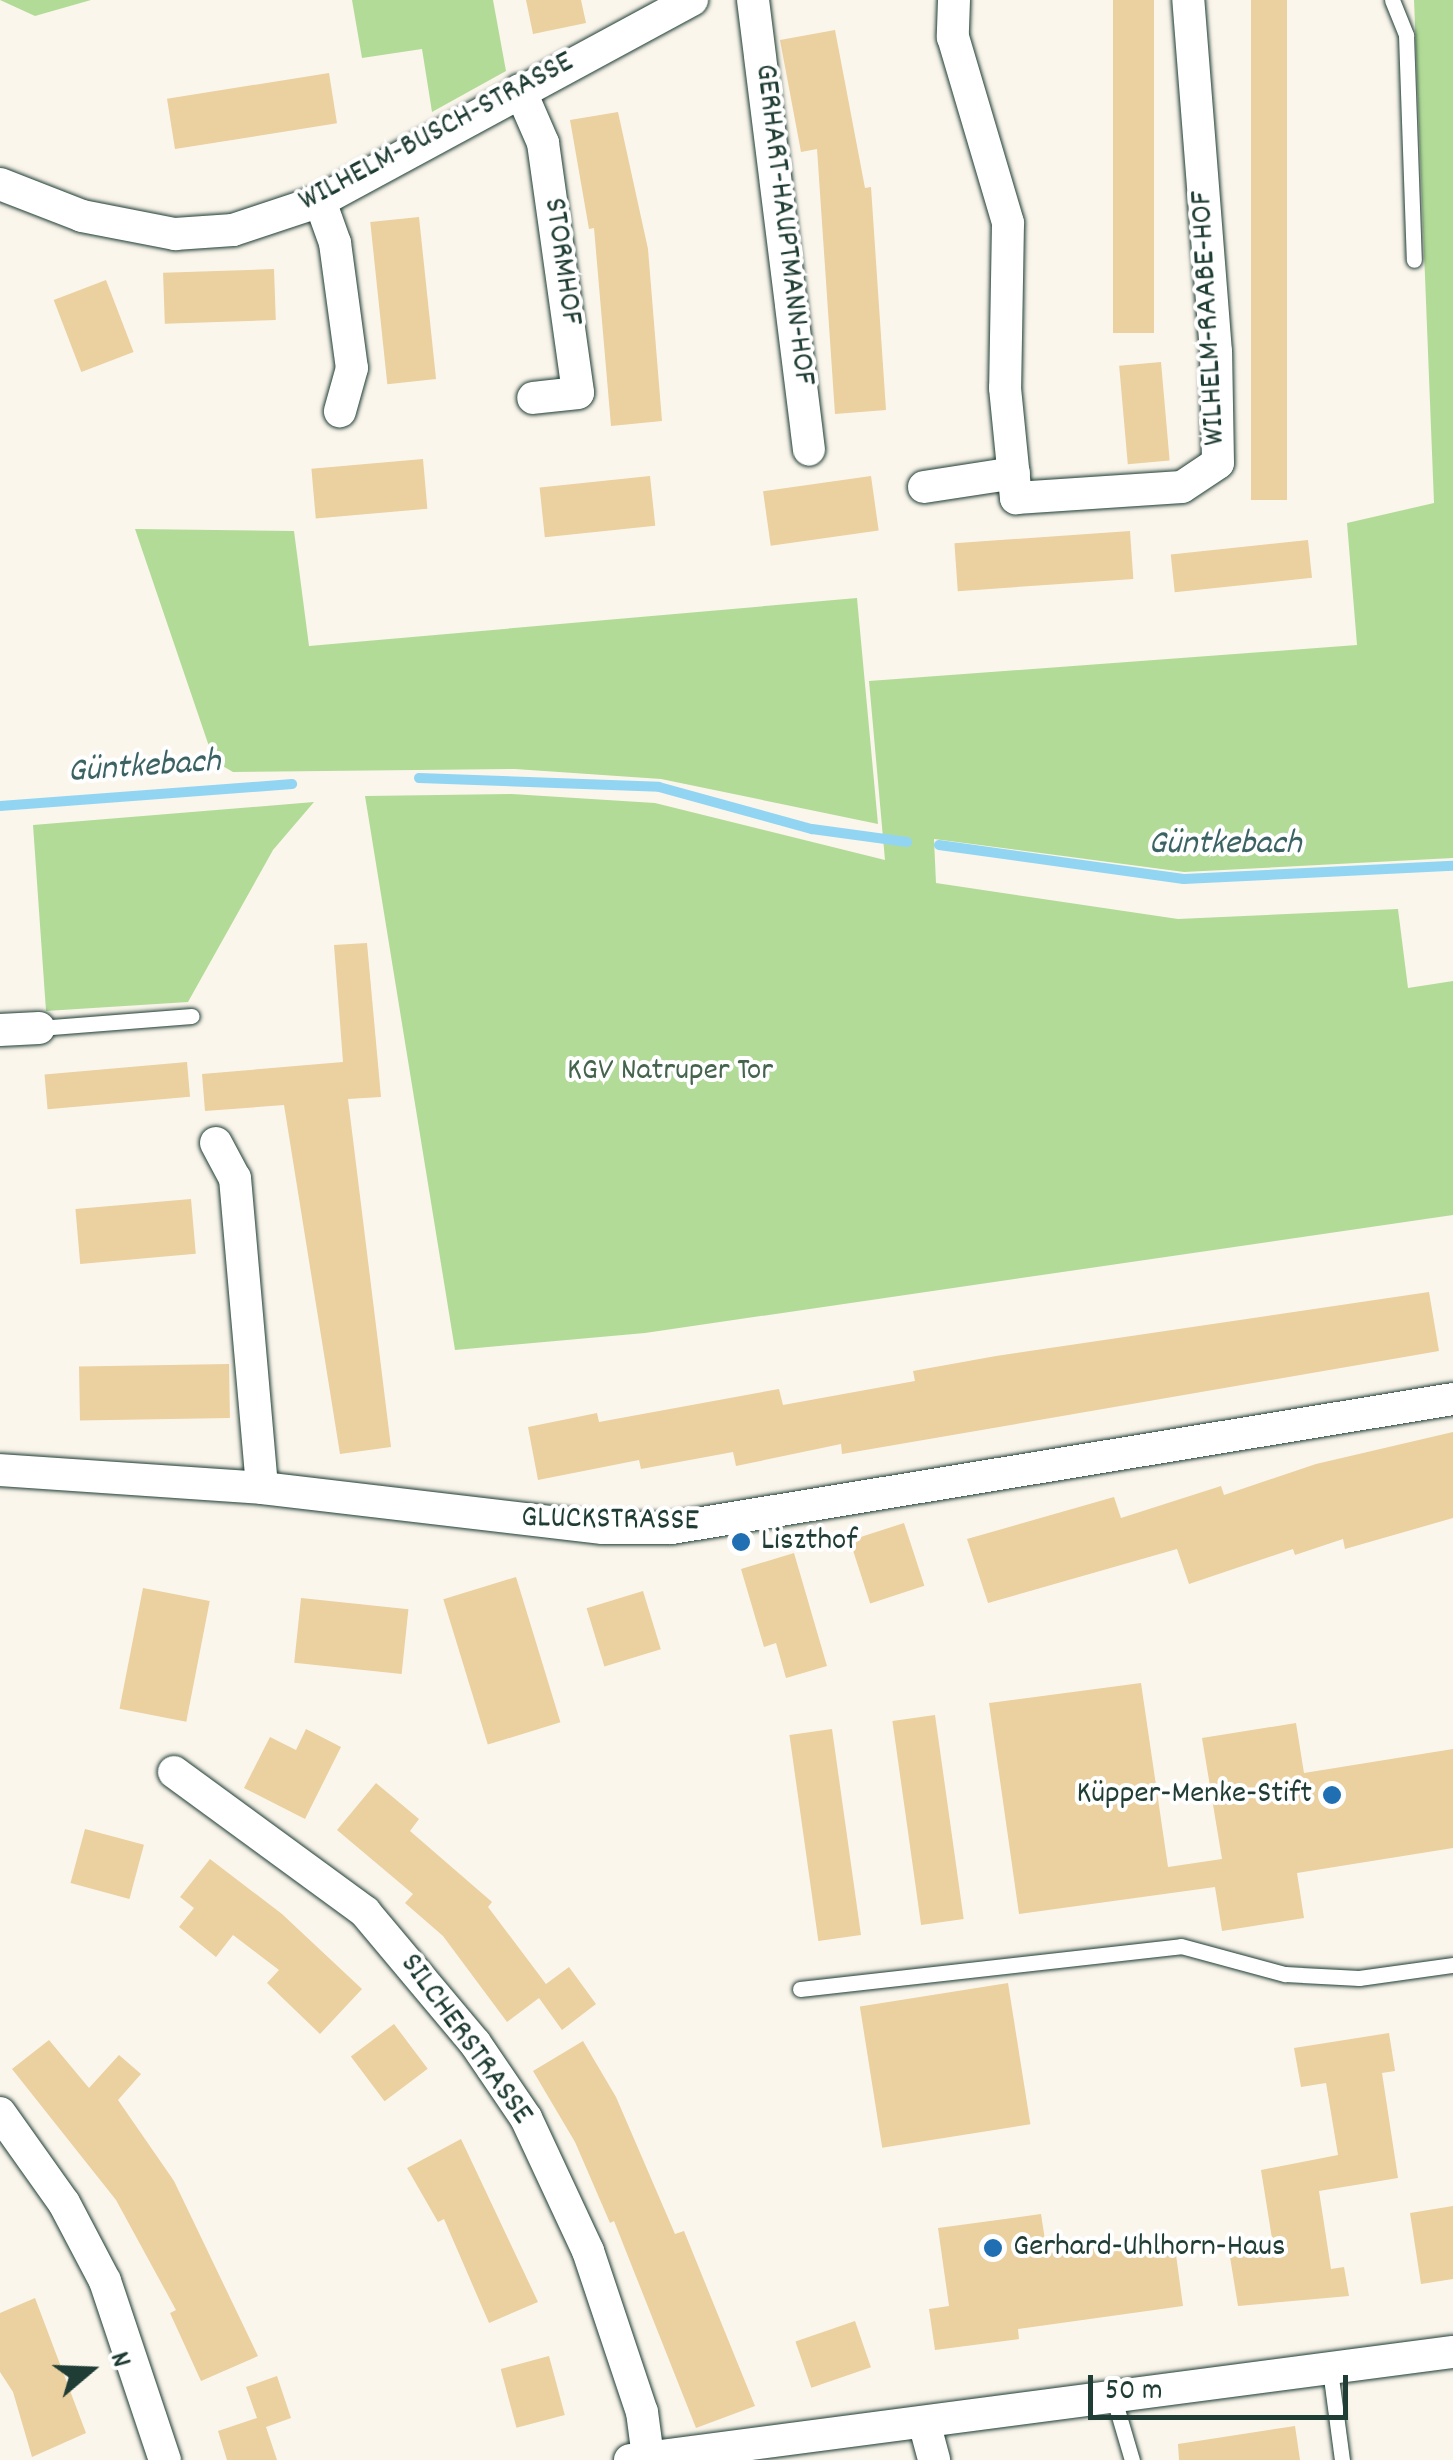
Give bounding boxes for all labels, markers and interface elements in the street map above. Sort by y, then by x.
street label: WILHELM-BUSCH-STRASSE [293,44,581,222]
street label: GERHART-HAUPTMANN-HOF [744,62,822,388]
street label: WILHELM-RAABE-HOF [1184,190,1236,446]
street label: STORMHOF [533,196,589,328]
water label: Güntkebach [66,742,222,794]
water label: Güntkebach [1148,824,1302,866]
park label: KGV Natruper Tor [567,1053,773,1091]
street label: GLUCKSTRASSE [521,1500,699,1542]
place label: Liszthof [761,1523,858,1561]
marker: Liszthof [730,1531,752,1553]
place label: Küpper-Menke-Stift [1076,1776,1312,1814]
marker: Küpper-Menke-Stift [1321,1784,1343,1806]
street label: SILCHERSTRASSE [390,1947,540,2133]
place label: Gerhard-Uhlhorn-Haus [1013,2229,1285,2267]
marker: Gerhard-Uhlhorn-Haus [982,2237,1004,2259]
north arrow [40,2320,140,2420]
text: N [97,2347,140,2373]
scale bar [1093,2355,1353,2417]
text: 50 m [1105,2371,1163,2414]

